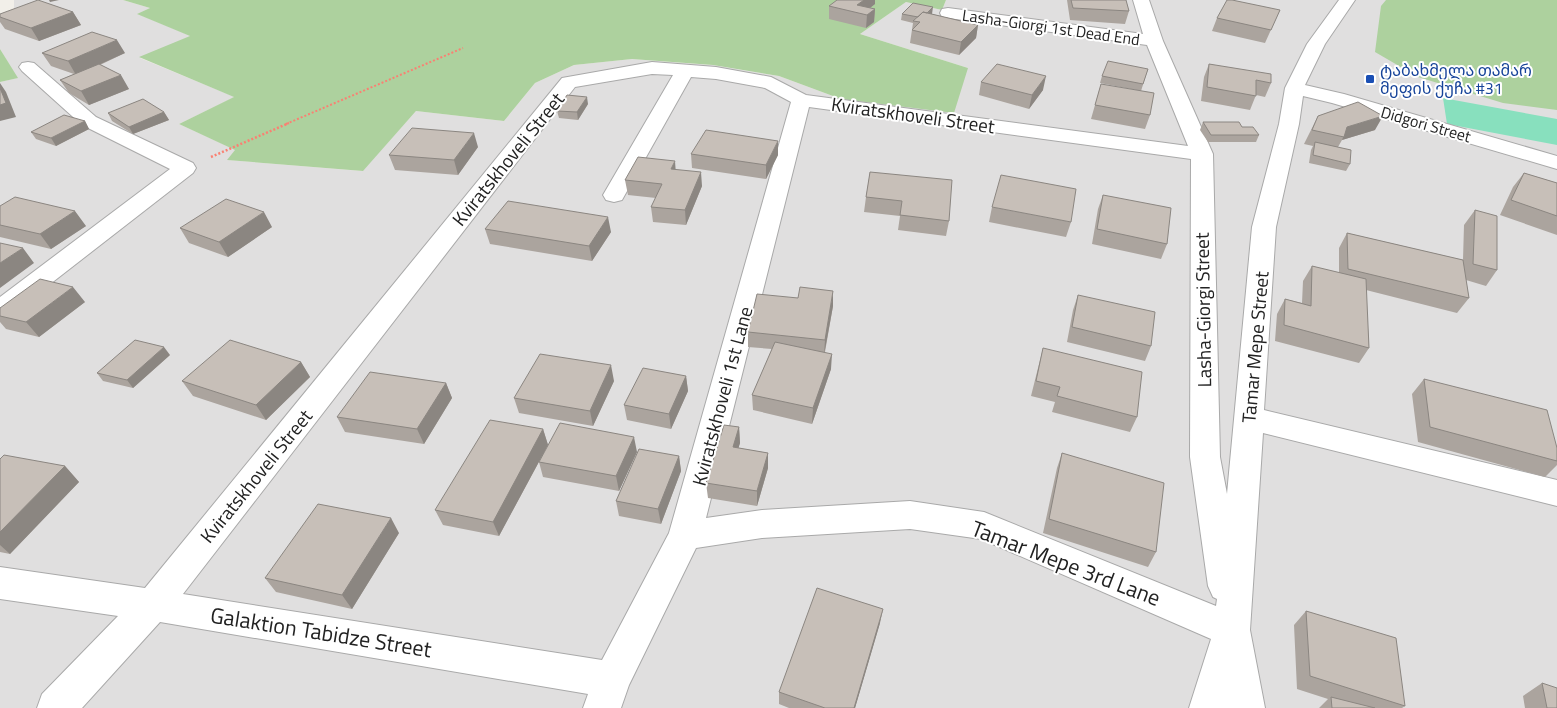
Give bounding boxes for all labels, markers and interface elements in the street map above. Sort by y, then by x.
street label: Lasha-Giorgi 1st Dead End [961,3,1141,51]
place label: ტაბახმელა თამარ მეფის ქუჩა #31 [1380,58,1532,100]
marker: ტაბახმელა თამარ მეფის ქუჩა #31 [1364,73,1376,85]
street label: Kviratskhoveli Street [445,85,571,232]
street label: Kviratskhoveli Street [830,89,997,140]
street label: Didgori Street [1378,100,1474,148]
street label: Lasha-Giorgi Street [1187,232,1218,388]
street label: Tamar Mepe Street [1233,270,1276,424]
street label: Kviratskhoveli 1st Lane [684,303,759,489]
street label: Kviratskhoveli Street [193,402,319,549]
street label: Tamar Mepe 3rd Lane [966,511,1166,615]
street label: Galaktion Tabidze Street [208,598,434,666]

